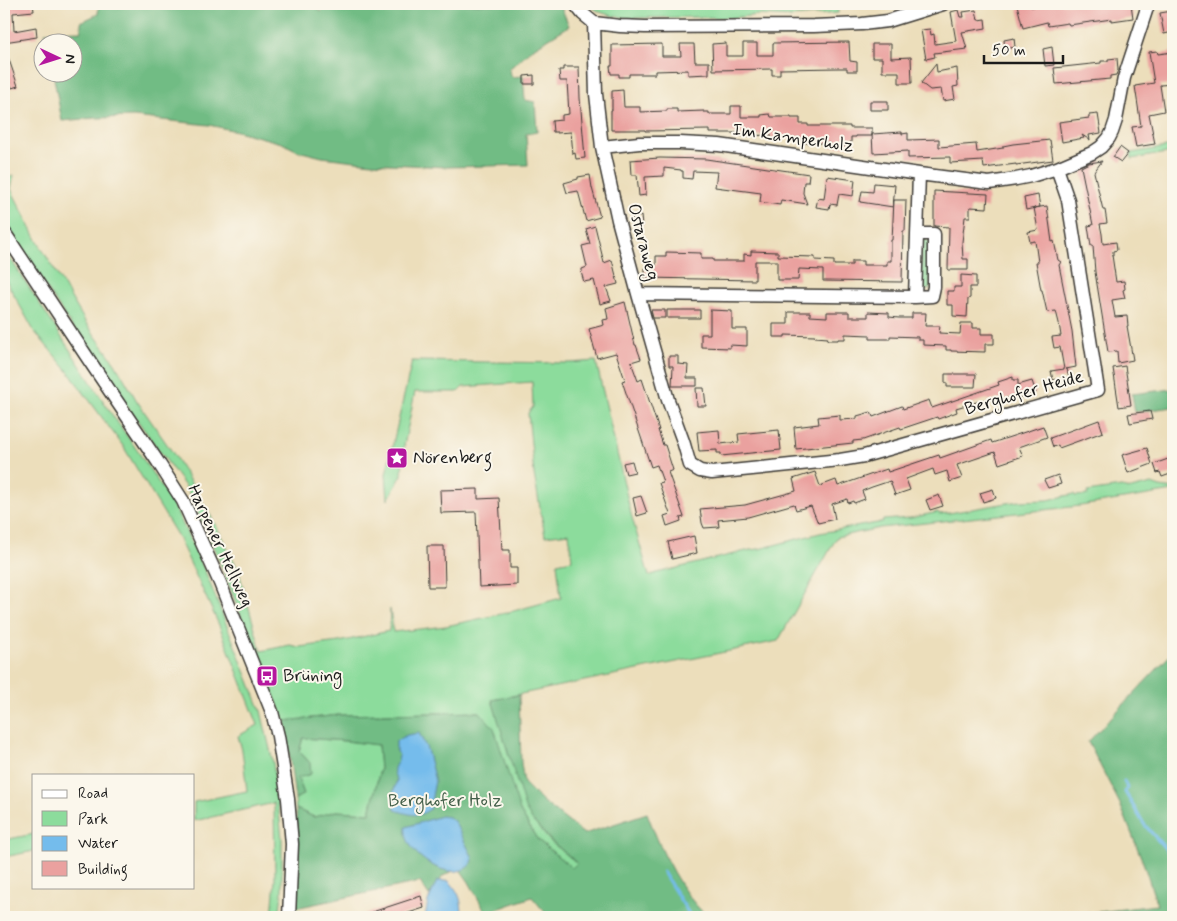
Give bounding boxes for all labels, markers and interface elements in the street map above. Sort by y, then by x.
north arrow [32,32,82,82]
scale bar [984,32,1063,64]
text: 50 m [992,41,1026,61]
text: N [61,54,79,64]
street label: Im Kamperholz [731,118,856,158]
street label: Ostaraweg [620,201,665,284]
street label: Berghofer Heide [962,365,1086,422]
place icon: Nörenberg [385,446,409,470]
place label: Nörenberg [413,446,492,472]
street label: Harpener Hellweg [181,481,259,611]
bus stop icon: Brüning [255,664,279,688]
place label: Brüning [283,664,342,689]
legend [32,774,195,888]
text: Road [78,784,108,804]
park label: Berghofer Holz [388,789,502,814]
text: Park [78,810,108,830]
text: Water [78,834,118,854]
text: Building [78,860,128,881]

